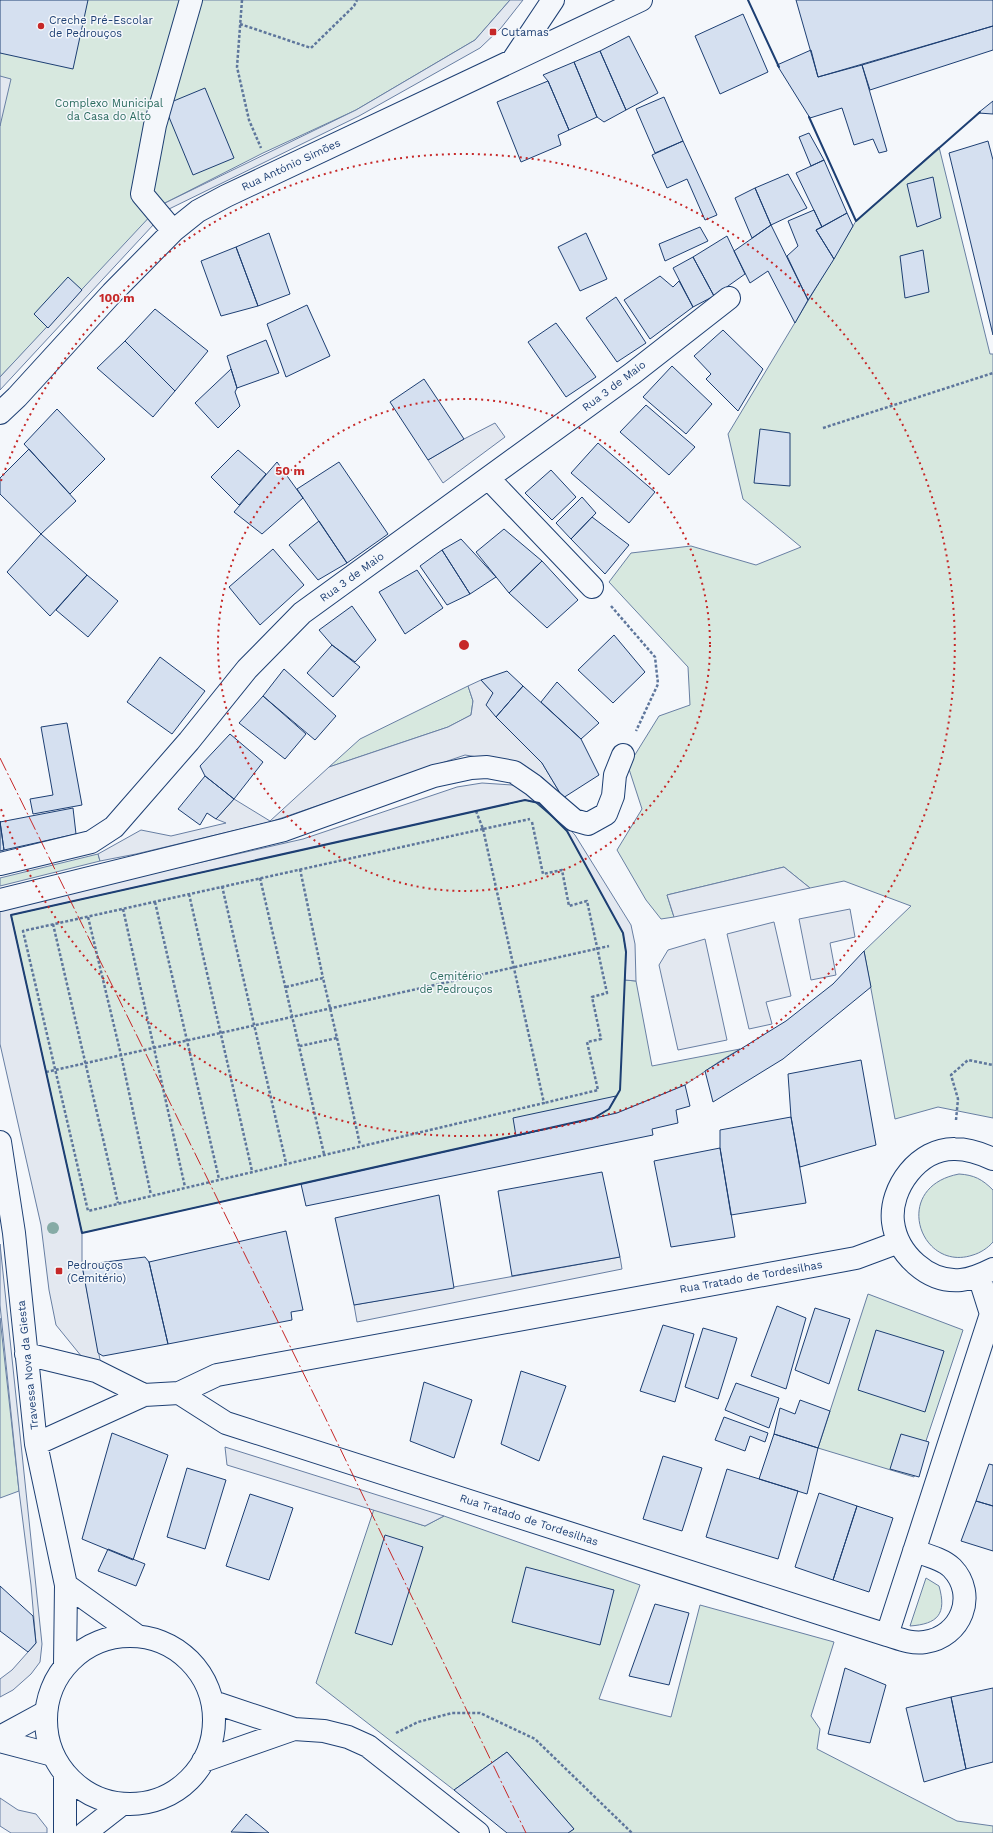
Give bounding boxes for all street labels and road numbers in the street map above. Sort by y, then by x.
street label: Rua António Simões [239,136,343,194]
street label: Rua 3 de Maio [580,358,648,414]
street label: Rua 3 de Maio [317,549,387,605]
street label: Rua Tratado de Tordesilhas [679,1258,824,1296]
street label: Travessa Nova da Giesta [15,1300,41,1430]
street label: Rua Tratado de Tordesilhas [458,1491,600,1549]

